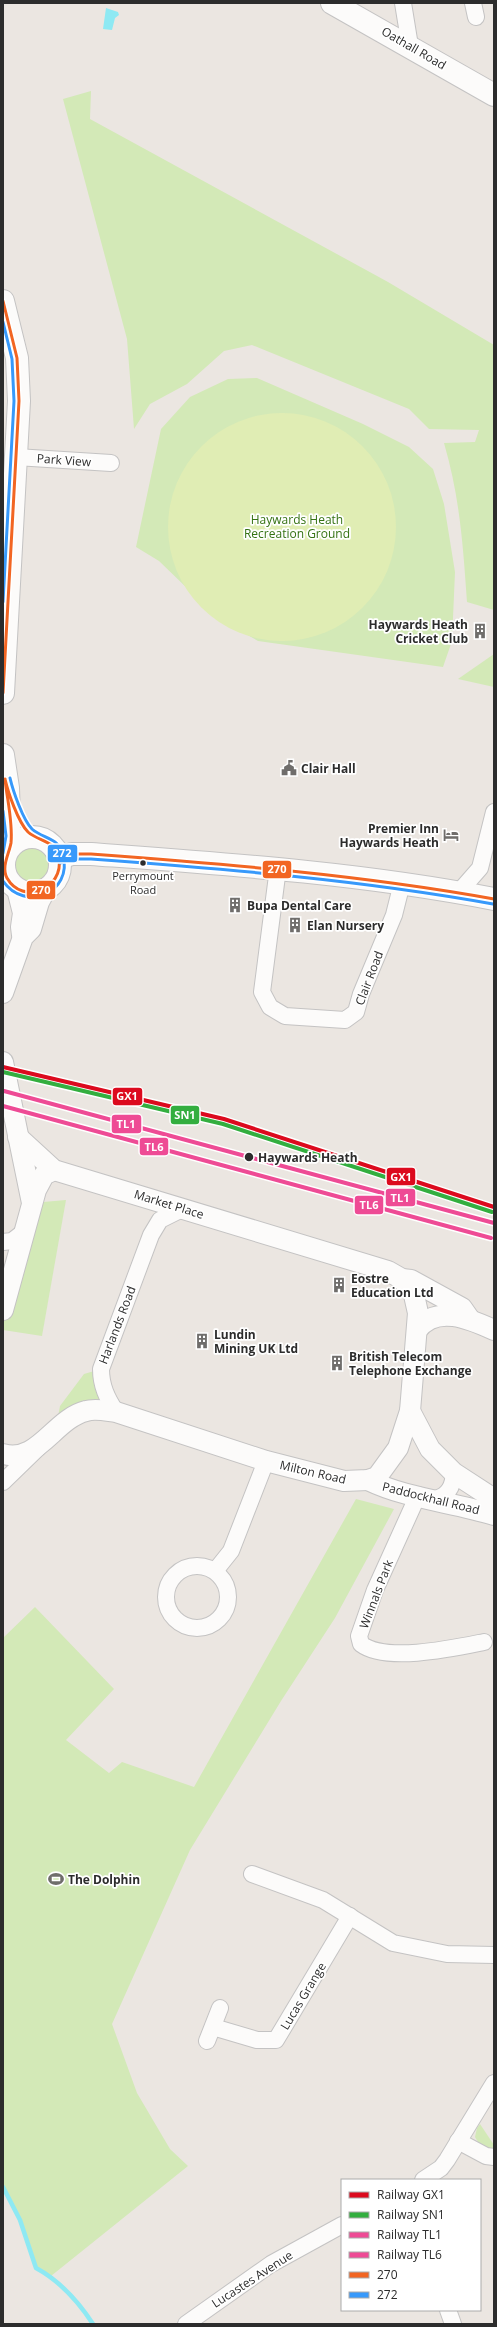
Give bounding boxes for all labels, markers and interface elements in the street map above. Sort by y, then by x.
street label: Oathall Road [379,23,449,73]
street label: Park View [36,450,92,470]
park label: Haywards Heath Recreation Ground [244,511,350,542]
place label: Haywards Heath Cricket Club [368,616,468,647]
building icon: Haywards Heath Cricket Club [471,622,489,640]
public building icon: Clair Hall [280,759,298,777]
place label: Clair Hall [301,760,356,777]
place label: Premier Inn Haywards Heath [339,820,439,851]
hotel icon: Premier Inn Haywards Heath [442,826,460,844]
line badge: 272 [47,844,78,863]
text: 272 [53,845,71,860]
marker: Perrymount Road [138,858,148,868]
line badge: 270 [262,860,292,879]
text: 270 [268,861,286,876]
place label: Perrymount Road [112,868,174,897]
line badge: 270 [26,880,56,900]
text: 270 [32,882,50,897]
building icon: Bupa Dental Care [226,896,244,914]
place label: Bupa Dental Care [247,897,351,914]
building icon: Elan Nursery [286,916,304,934]
place label: Elan Nursery [307,917,384,934]
street label: Clair Road [351,948,387,1008]
line badge: GX1 [112,1087,143,1106]
text: GX1 [116,1088,138,1103]
line badge: SN1 [170,1105,200,1125]
text: SN1 [174,1107,196,1122]
line badge: TL1 [111,1114,142,1134]
text: TL1 [117,1116,135,1131]
line badge: TL6 [139,1137,169,1156]
text: TL6 [145,1139,163,1154]
place label: Haywards Heath [258,1149,358,1166]
marker: Haywards Heath [243,1151,255,1163]
line badge: GX1 [386,1167,416,1186]
text: GX1 [390,1169,412,1184]
street label: Market Place [132,1185,206,1223]
line badge: TL1 [385,1188,416,1207]
text: TL1 [391,1190,409,1205]
line badge: TL6 [354,1195,384,1215]
text: TL6 [360,1197,378,1212]
place label: Eostre Education Ltd [351,1270,434,1301]
building icon: Eostre Education Ltd [330,1276,348,1294]
street label: Harlands Road [94,1284,140,1366]
place label: Lundin Mining UK Ltd [214,1326,298,1357]
building icon: Lundin Mining UK Ltd [193,1332,211,1350]
place label: British Telecom Telephone Exchange [349,1348,472,1379]
building icon: British Telecom Telephone Exchange [328,1354,346,1372]
street label: Milton Road [278,1456,348,1488]
street label: Paddockhall Road [381,1478,481,1518]
street label: Winnals Park [355,1556,397,1631]
sports icon: The Dolphin [47,1870,65,1888]
place label: The Dolphin [68,1871,140,1888]
street label: Lucas Grange [276,1959,330,2033]
legend [341,2179,481,2311]
text: Railway GX1 [377,2186,445,2203]
text: Railway SN1 [377,2206,445,2223]
text: Railway TL1 [377,2226,442,2243]
street label: Lucastes Avenue [208,2246,296,2312]
text: Railway TL6 [377,2246,442,2263]
text: 270 [377,2266,398,2283]
text: 272 [377,2286,398,2303]

